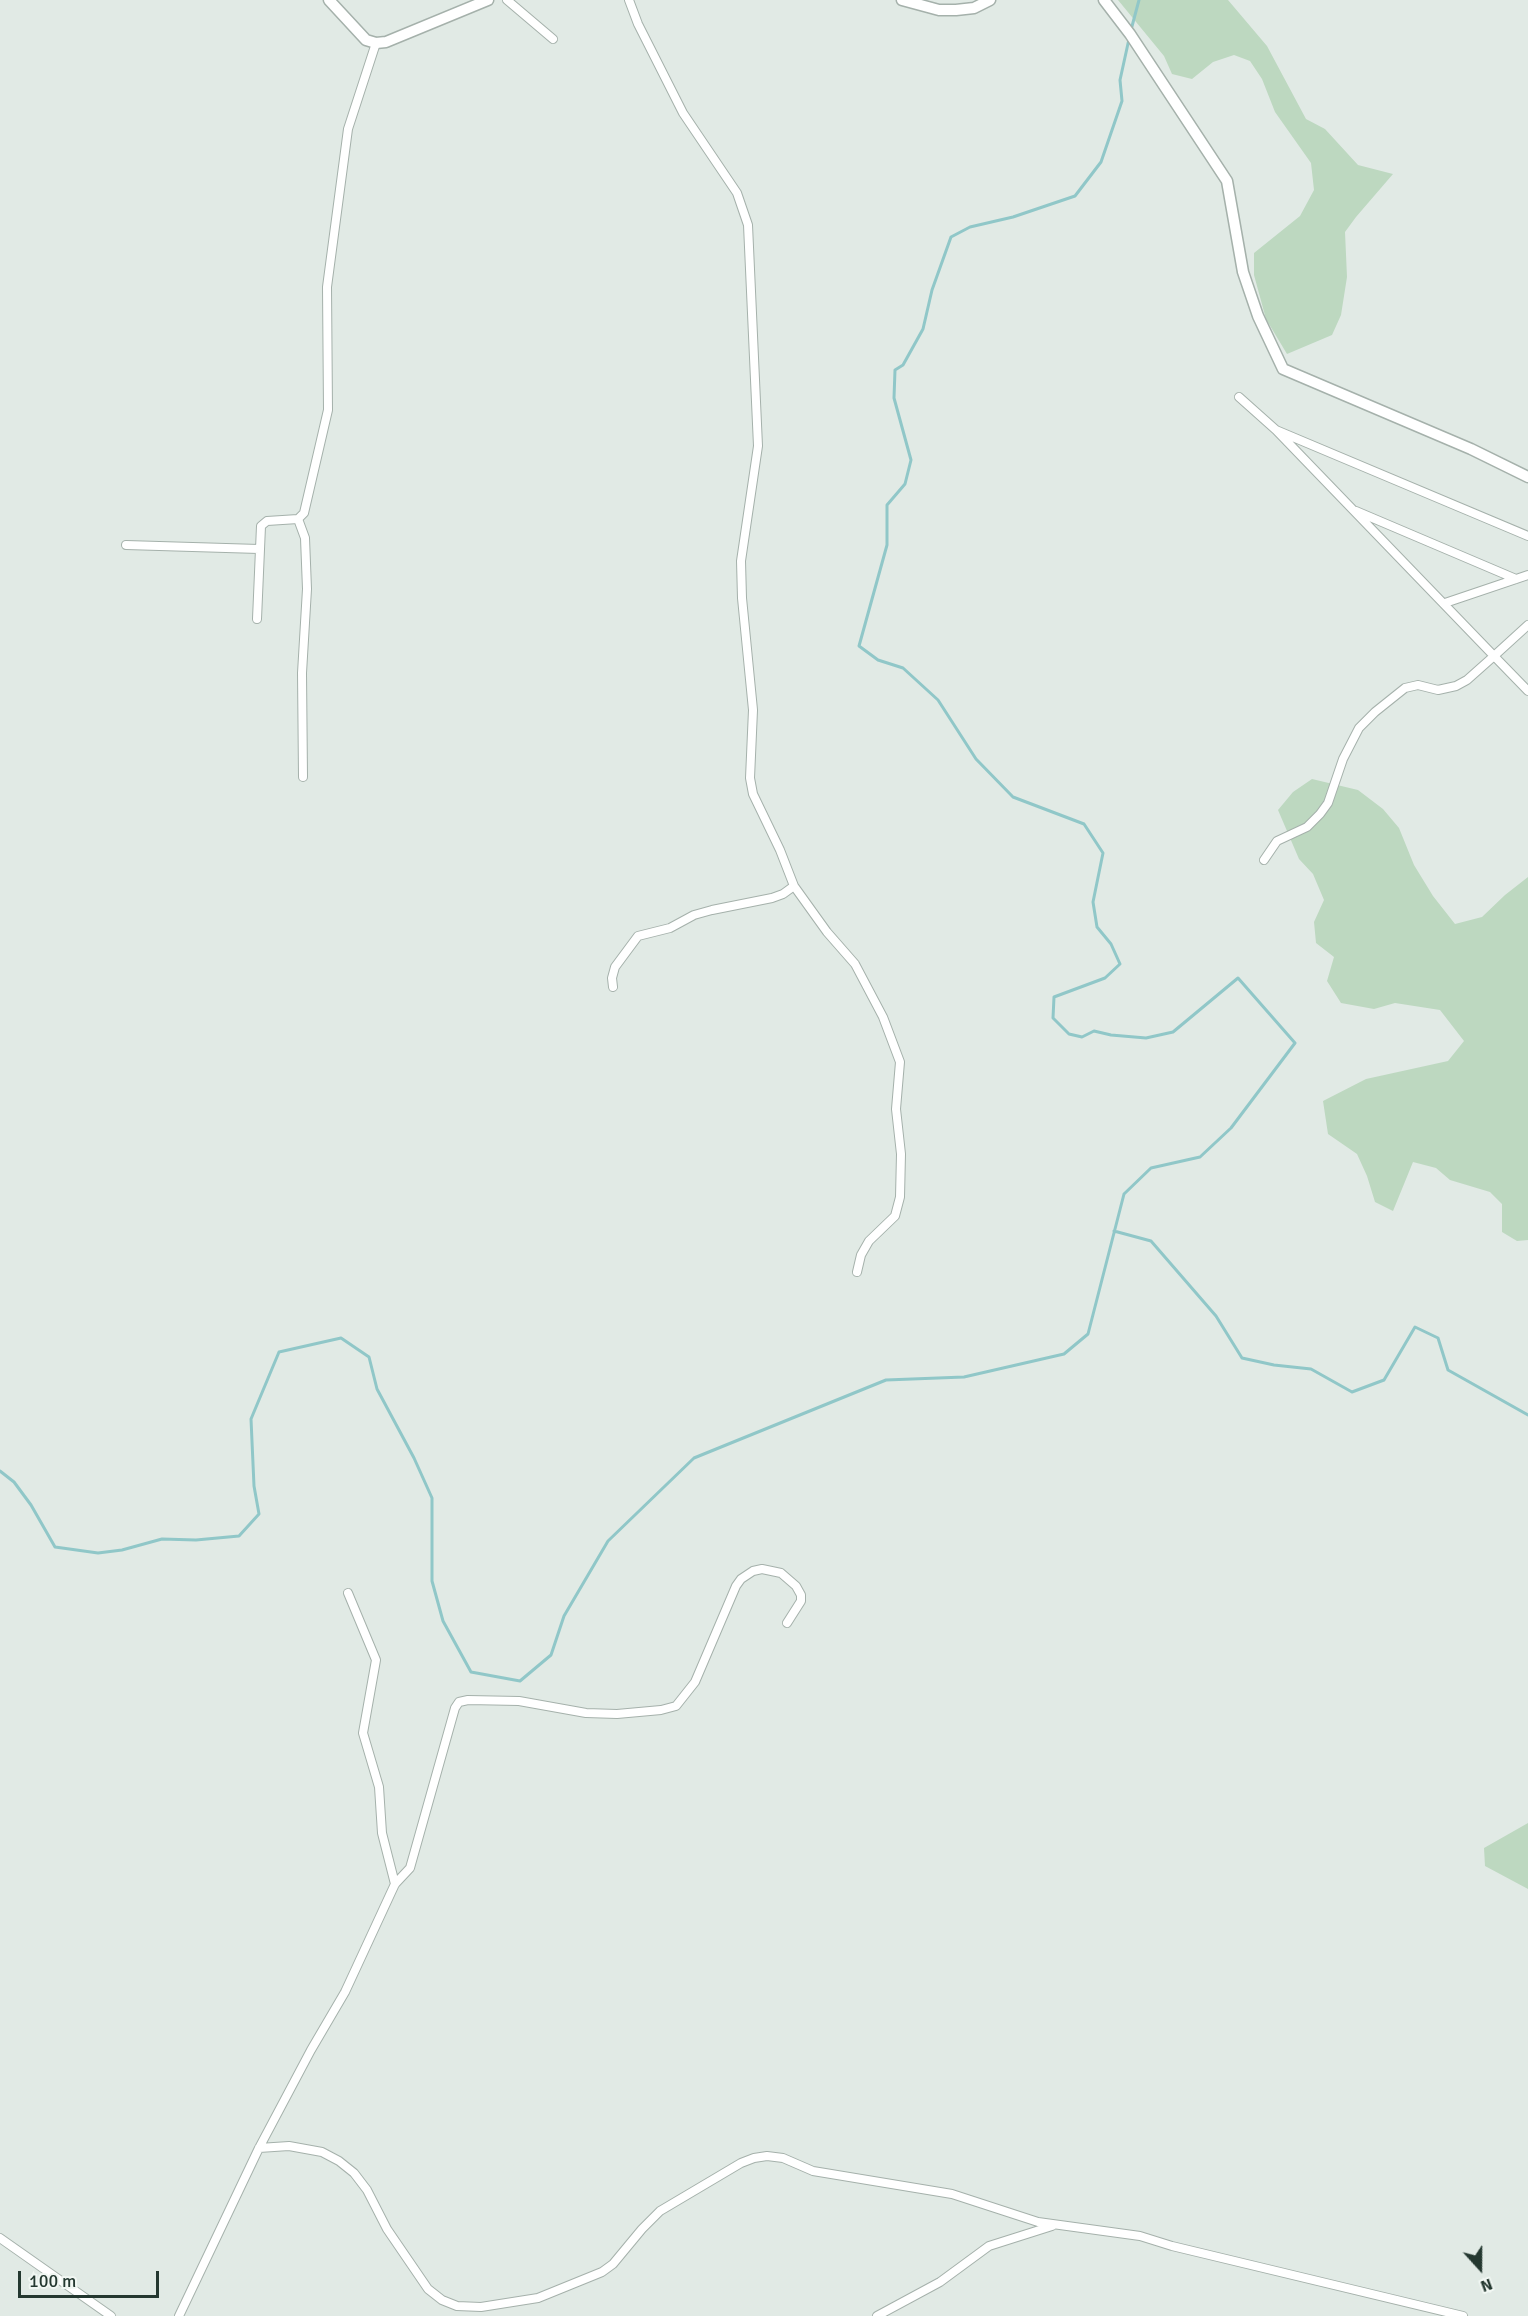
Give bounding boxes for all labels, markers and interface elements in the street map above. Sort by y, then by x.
north arrow [1450,2238,1510,2298]
scale bar [21,2259,162,2297]
text: 100 m [29,2270,76,2292]
text: N [1478,2273,1495,2296]

